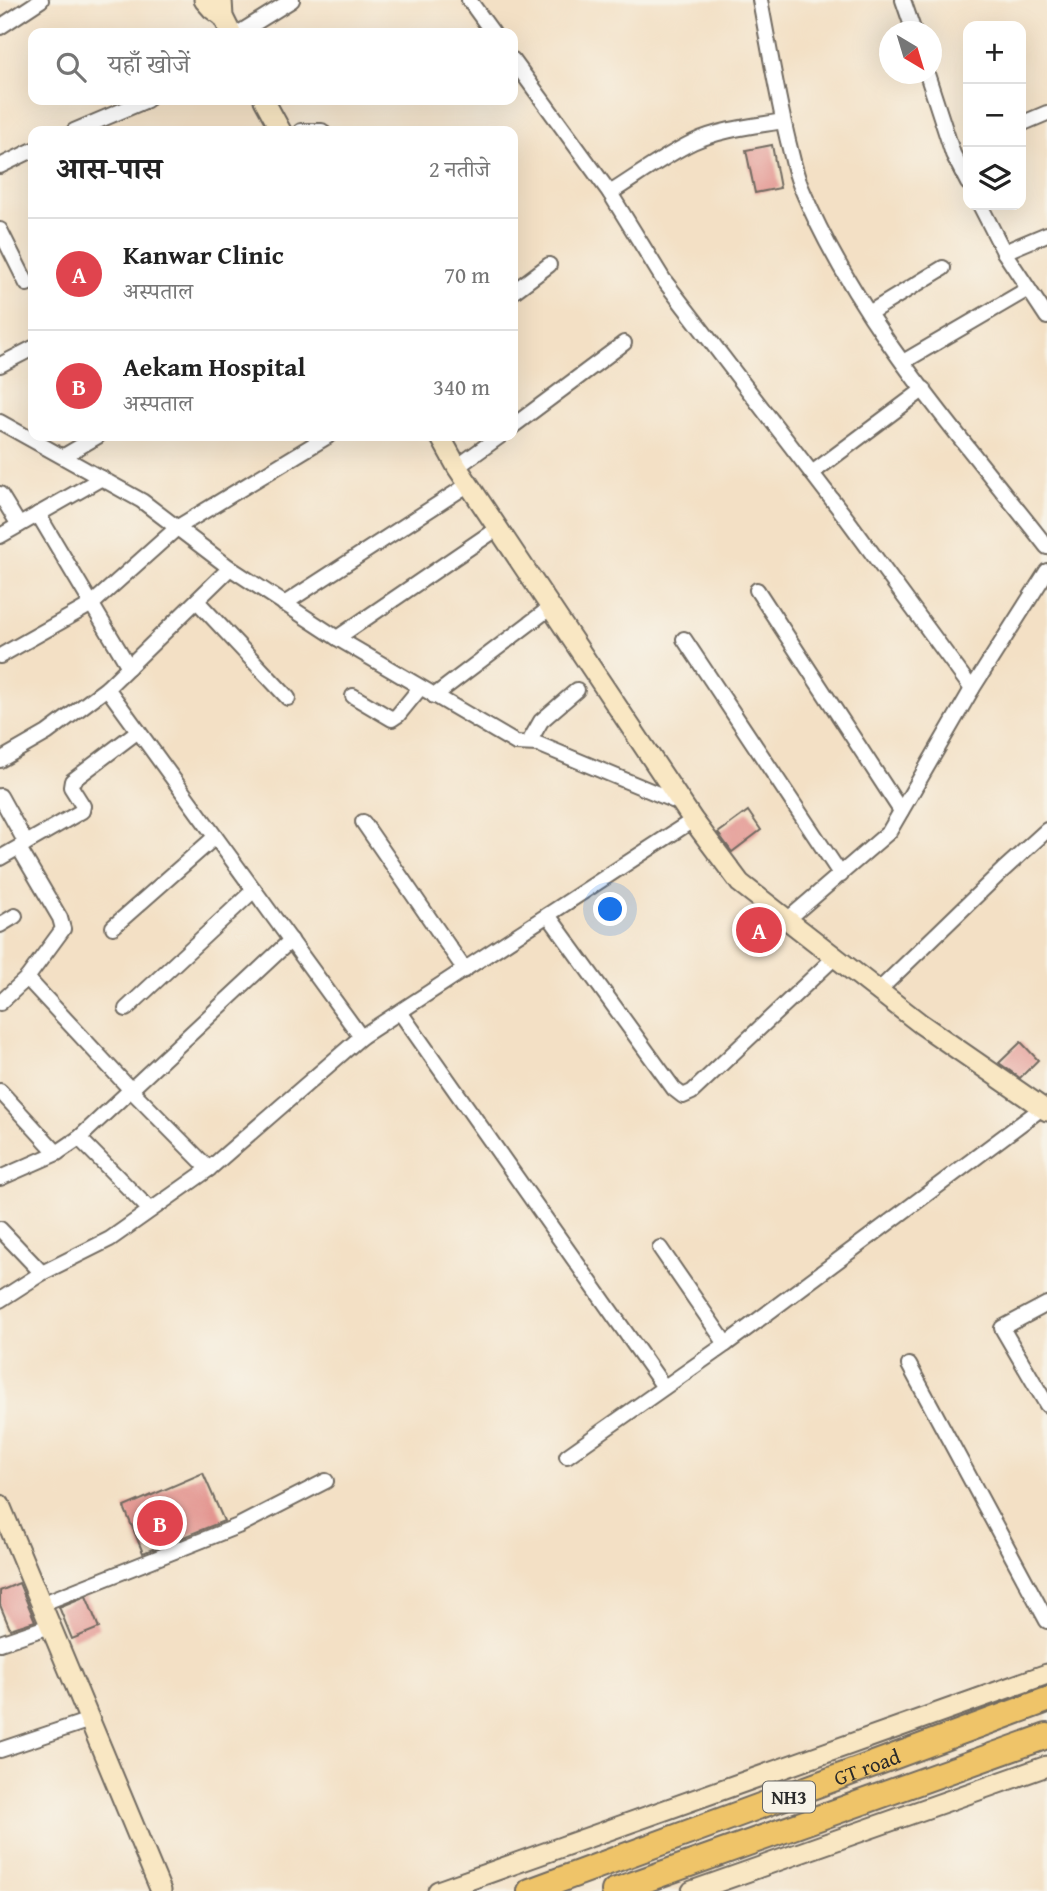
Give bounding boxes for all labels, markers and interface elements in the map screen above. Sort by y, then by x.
north arrow [879,21,942,84]
map controls [963,21,1026,210]
button: + [963,21,1026,84]
search box [28,28,518,105]
text: यहाँ खोजें [108,44,190,83]
icon: search [52,48,90,86]
button: − [963,84,1026,147]
text: आस-पास [56,146,162,190]
button: layers [963,147,1026,210]
text: 2 नतीजे [429,152,490,185]
text: Kanwar Clinic [123,235,284,274]
text: A [72,258,86,291]
text: 70 m [444,258,490,291]
text: अस्पताल [123,274,193,307]
text: Aekam Hospital [123,347,306,386]
text: B [72,370,86,403]
text: 340 m [433,370,490,403]
text: अस्पताल [123,386,193,419]
your location [593,892,627,926]
pin: A [736,904,782,956]
pin: B [137,1497,183,1549]
street label: GT road [829,1740,905,1793]
road number: NH3 [763,1782,815,1812]

